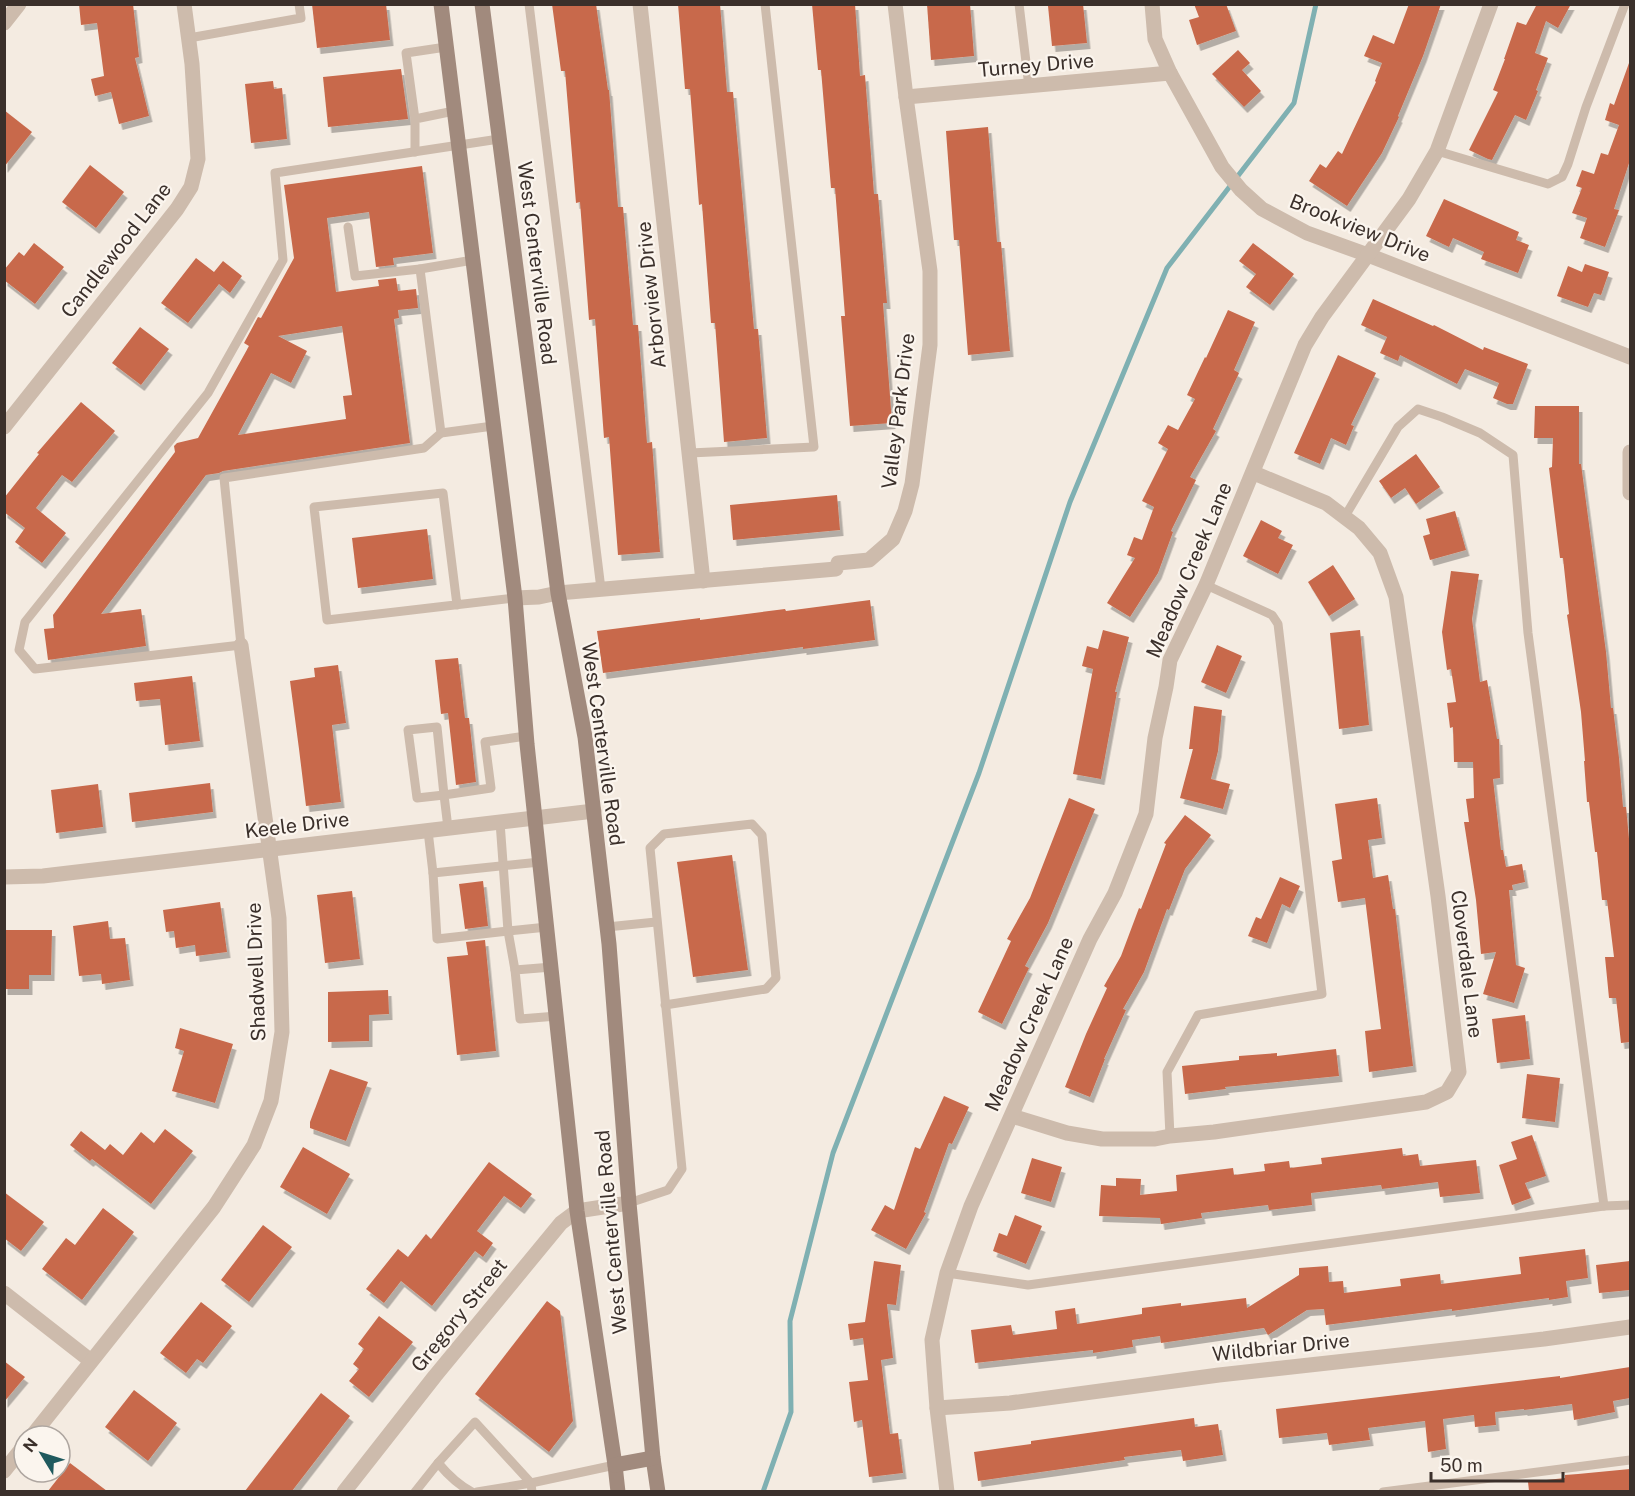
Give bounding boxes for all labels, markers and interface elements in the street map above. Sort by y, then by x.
street label: Turney Drive [977,48,1095,82]
street label: West Centerville Road [513,160,561,366]
street label: Candlewood Lane [56,178,176,322]
street label: Brookview Drive [1286,189,1434,267]
street label: Arborview Drive [631,220,671,370]
street label: Valley Park Drive [877,332,919,490]
street label: Meadow Creek Lane [1141,478,1237,662]
street label: West Centerville Road [577,641,629,847]
street label: Keele Drive [243,807,351,843]
street label: Cloverdale Lane [1446,889,1488,1039]
street label: Shadwell Drive [242,902,270,1042]
street label: Meadow Creek Lane [980,933,1078,1115]
street label: West Centerville Road [590,1129,632,1335]
street label: Gregory Street [406,1253,512,1377]
street label: Wildbriar Drive [1211,1328,1351,1366]
north arrow [12,1424,72,1484]
text: N [19,1434,42,1456]
scale bar [1431,1445,1563,1483]
text: 50 m [1440,1455,1483,1476]

